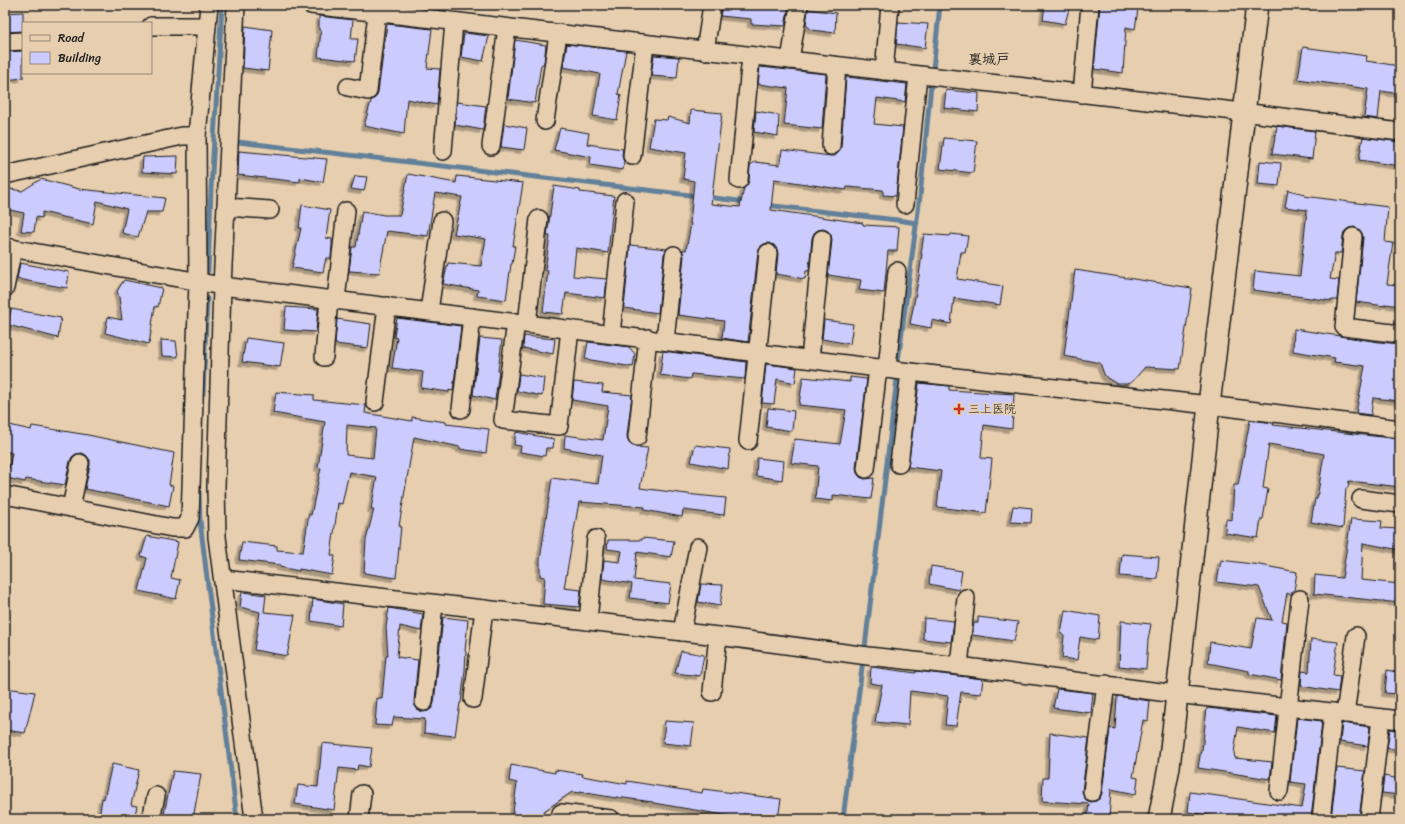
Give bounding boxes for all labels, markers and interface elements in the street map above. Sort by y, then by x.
legend [22,22,152,74]
text: Road [58,27,85,49]
text: Building [58,47,101,69]
district label: 裏城戸 [968,47,1010,72]
place label: 三上医院 [968,398,1016,420]
marker: 三上医院 [953,403,965,415]

